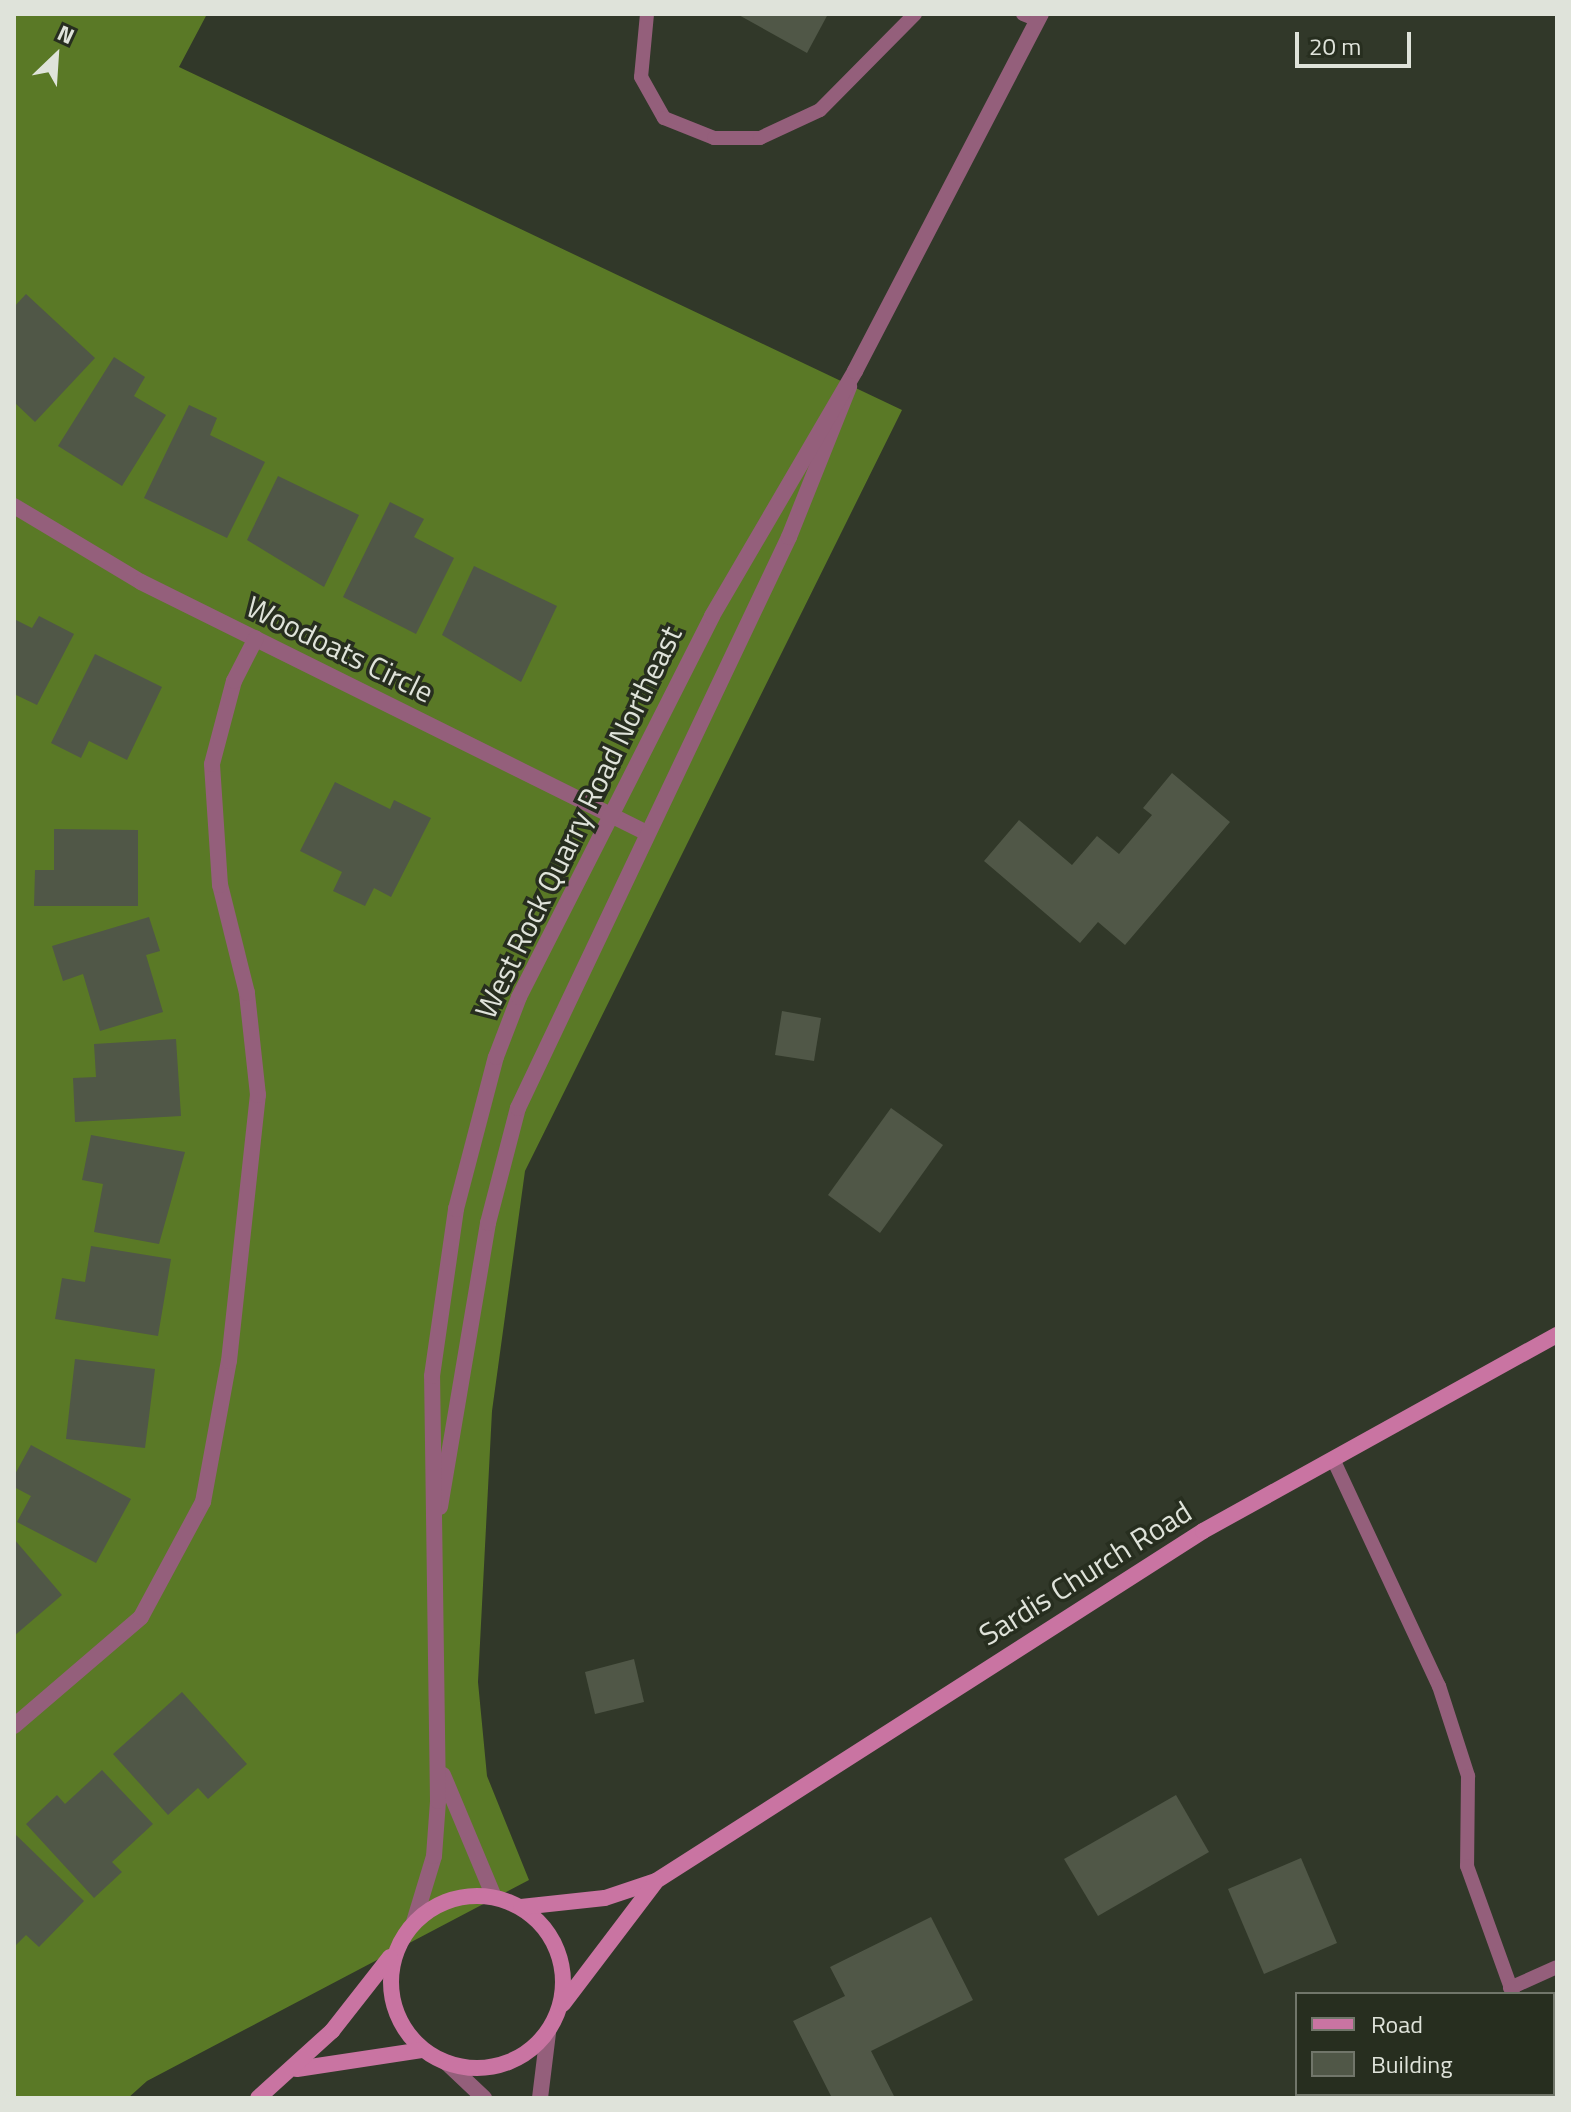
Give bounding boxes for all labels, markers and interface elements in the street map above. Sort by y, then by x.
north arrow [16,16,96,96]
text: N [52,16,80,53]
scale bar [1299,16,1415,66]
text: 20 m [1309,28,1361,64]
street label: Woodoats Circle [241,588,439,710]
street label: West Rock Quarry Road Northeast [467,620,689,1024]
street label: Sardis Church Road [972,1493,1198,1653]
legend [1295,1992,1555,2096]
text: Road [1371,2006,1423,2042]
text: Building [1371,2046,1453,2082]

